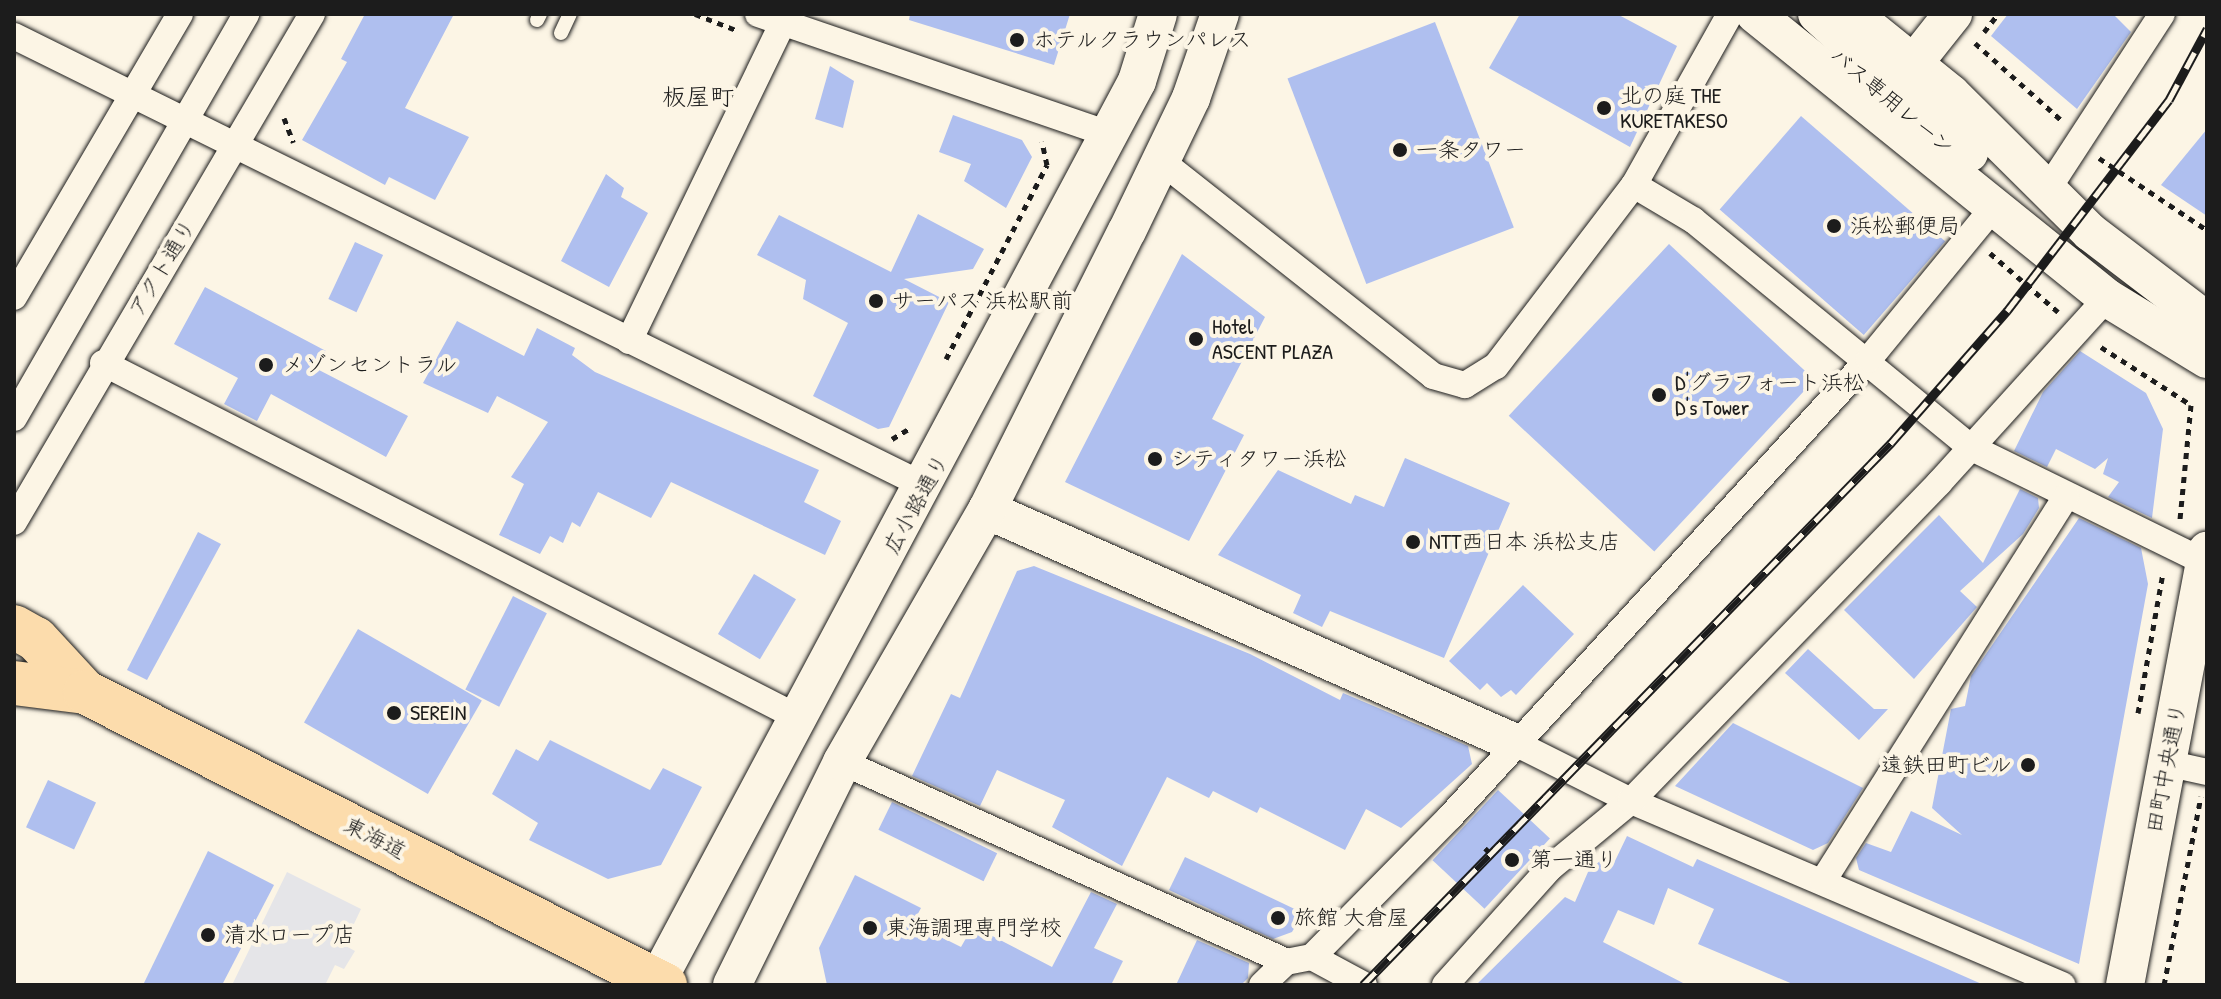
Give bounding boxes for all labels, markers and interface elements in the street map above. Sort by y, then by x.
place label: ホテルクラウンパレス [1033,27,1253,53]
marker: ホテルクラウンパレス [1008,31,1026,49]
street label: バス専用レーン [1824,41,1960,161]
place label: 北の庭 THE KURETAKESO [1620,82,1728,134]
district label: 板屋町 [662,83,734,111]
marker: 北の庭 THE KURETAKESO [1595,99,1613,117]
place label: 一条タワー [1416,137,1526,163]
marker: 一条タワー [1391,141,1409,159]
place label: 浜松郵便局 [1850,213,1960,239]
street label: アクト通り [122,214,202,322]
marker: 浜松郵便局 [1825,217,1843,235]
place label: サーパス 浜松駅前 [892,288,1073,314]
marker: サーパス 浜松駅前 [867,292,885,310]
place label: Hotel ASCENT PLAZA [1212,313,1333,364]
marker: Hotel ASCENT PLAZA [1187,330,1205,348]
place label: メゾンセントラル [282,352,458,378]
marker: メゾンセントラル [257,356,275,374]
place label: D'グラフォート浜松 D's Tower [1675,369,1865,420]
marker: D'グラフォート浜松 D's Tower [1650,386,1668,404]
place label: シティタワー浜松 [1171,446,1347,472]
street label: 広小路通り [878,449,954,559]
marker: シティタワー浜松 [1146,450,1164,468]
place label: NTT西日本 浜松支店 [1429,529,1620,555]
marker: NTT西日本 浜松支店 [1404,533,1422,551]
place label: SEREIN [410,700,466,726]
street label: 田町中央通り [2140,701,2192,835]
marker: SEREIN [385,704,403,722]
place label: 遠鉄田町ビル [1880,752,2012,778]
marker: 遠鉄田町ビル [2019,756,2037,774]
street label: 東海道 [340,811,410,865]
place label: 第一通り [1530,847,1618,873]
marker: 第一通り [1501,849,1523,871]
place label: 旅館 大倉屋 [1294,905,1409,931]
marker: 旅館 大倉屋 [1269,909,1287,927]
place label: 東海調理専門学校 [886,915,1062,941]
marker: 東海調理専門学校 [861,919,879,937]
place label: 清水ロープ店 [224,922,356,948]
marker: 清水ロープ店 [199,926,217,944]

